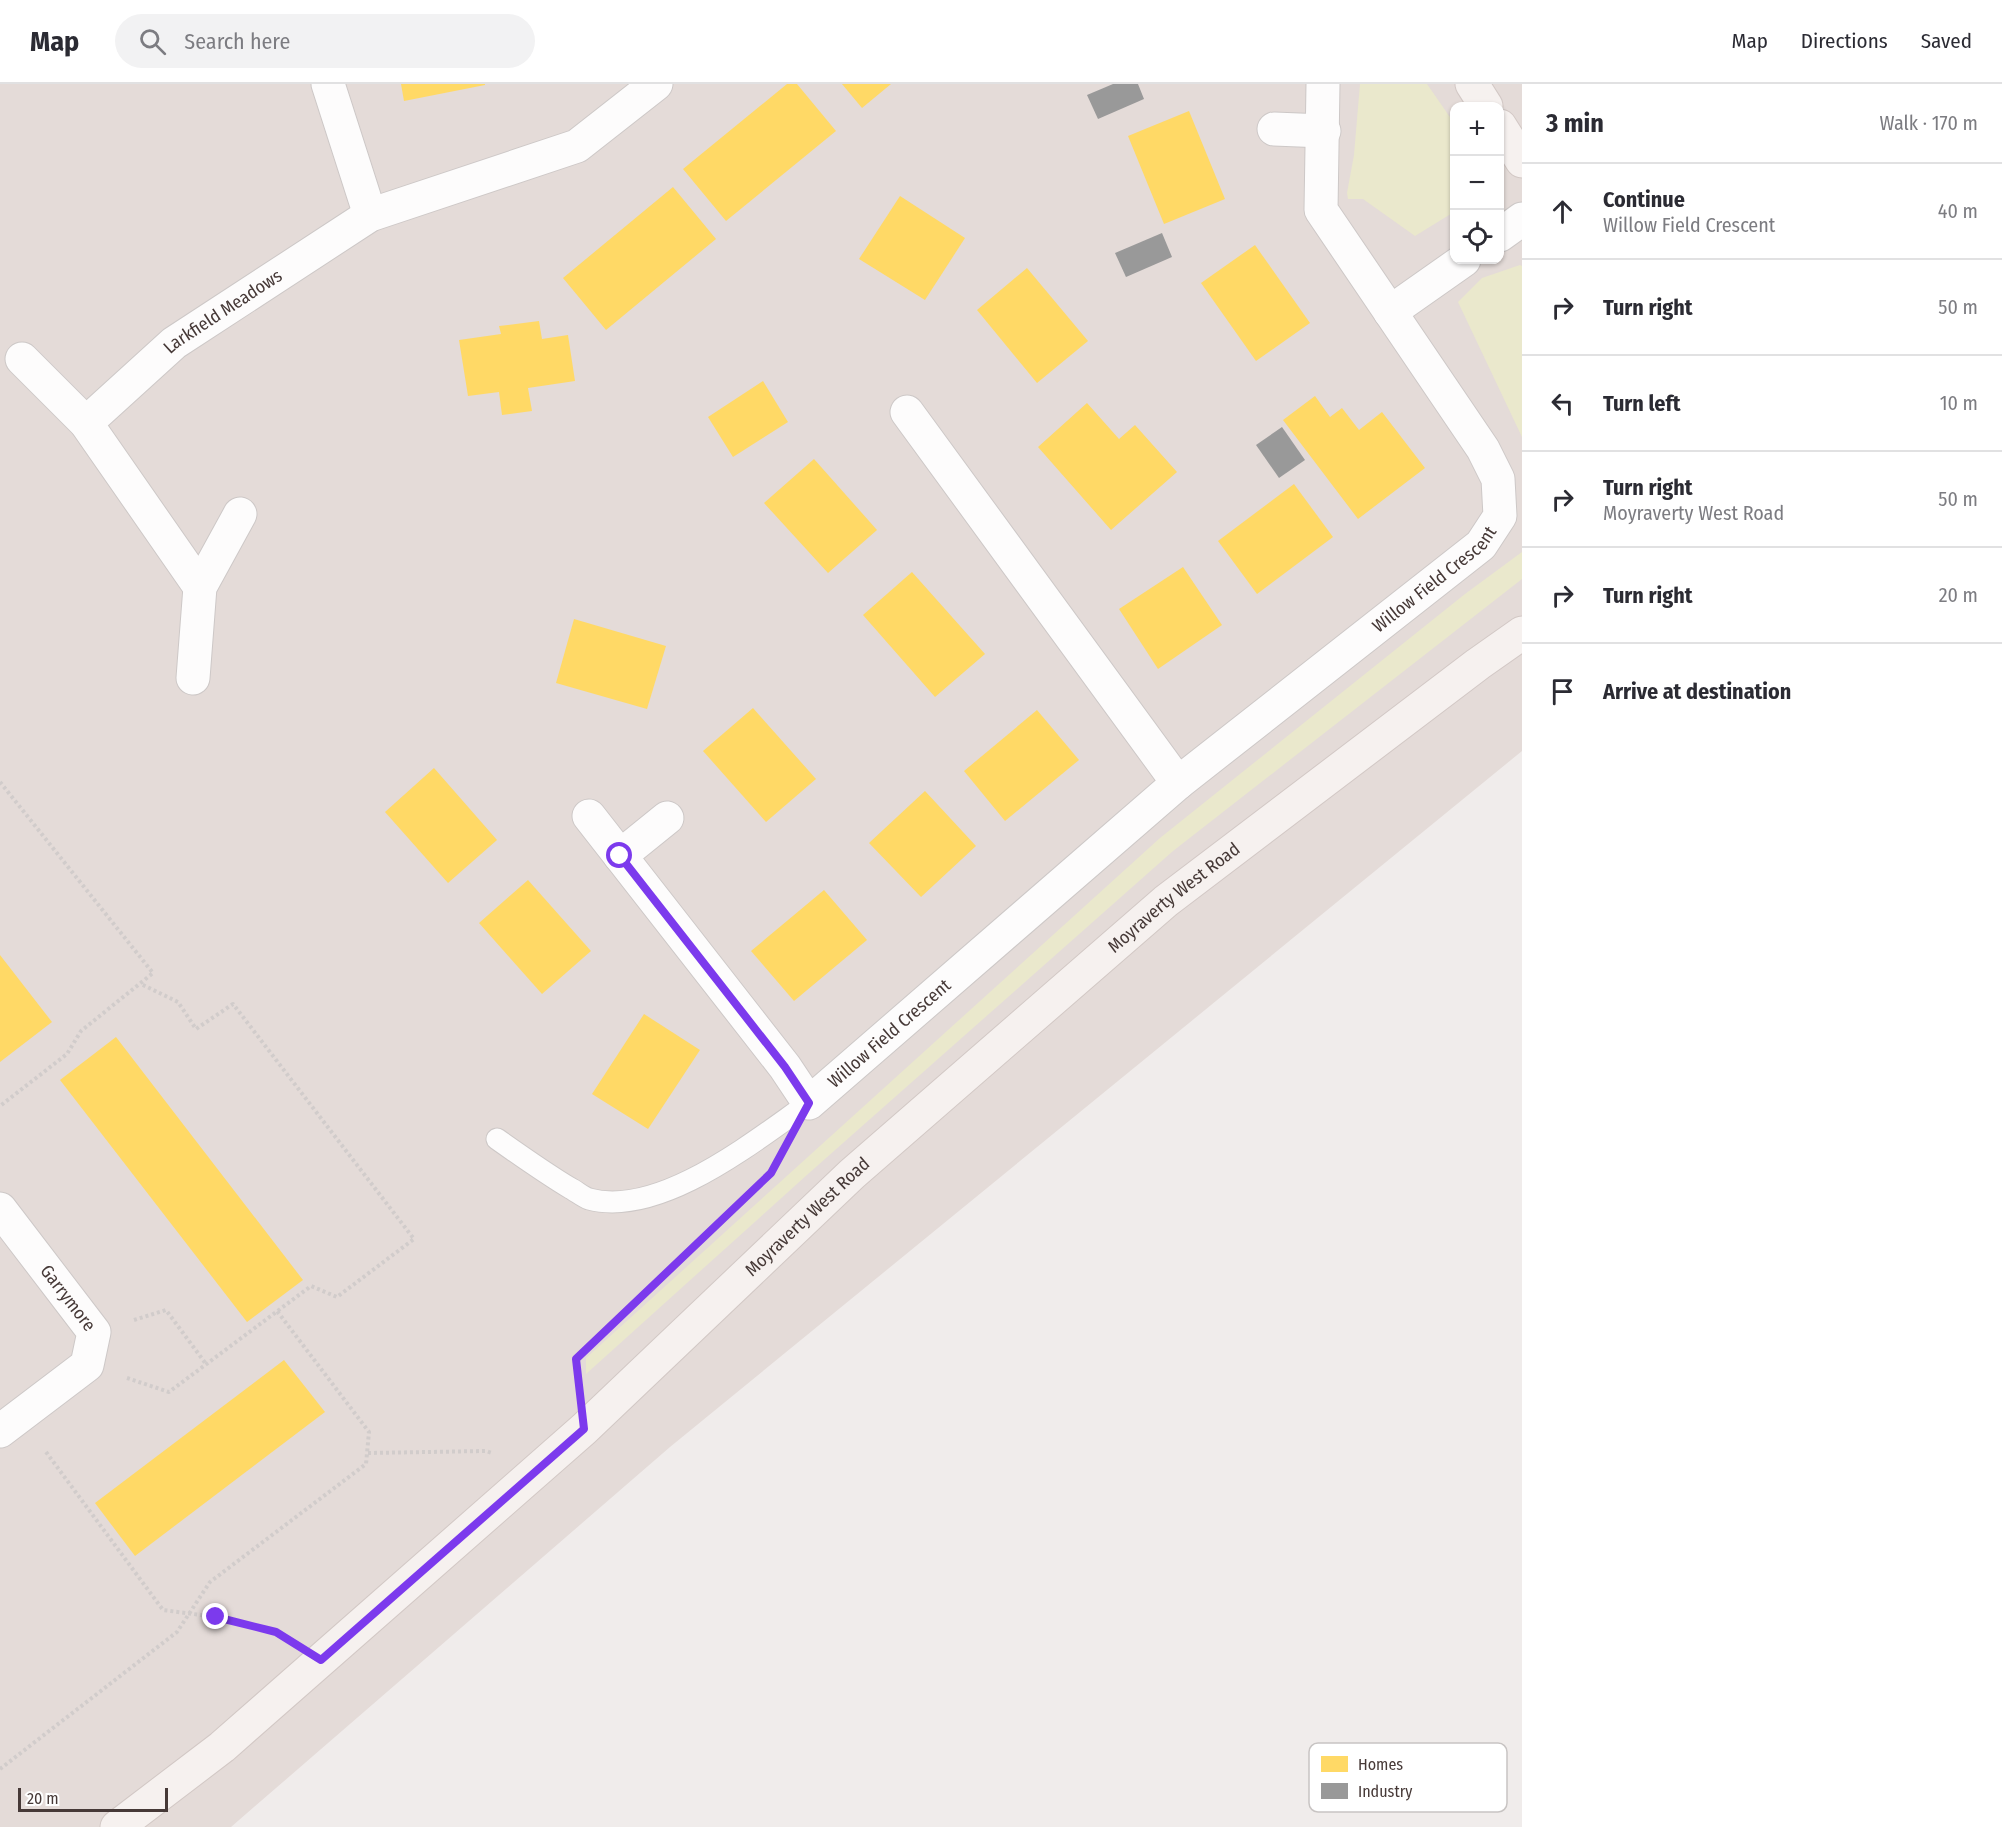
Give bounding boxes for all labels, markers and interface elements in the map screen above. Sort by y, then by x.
search box [115,14,535,68]
text: Map [30,25,79,58]
icon: search [136,25,169,58]
text: Search here [184,28,290,55]
text: Map [1731,28,1768,54]
text: Directions [1801,28,1888,54]
text: Saved [1921,28,1972,54]
map controls [1450,102,1504,264]
button: + [1450,102,1504,156]
text: 3 min [1546,108,1604,139]
text: Walk · 170 m [1880,111,1978,135]
button: − [1450,156,1504,210]
text: Continue [1603,186,1685,213]
icon: ahead [1546,195,1579,228]
text: 40 m [1938,199,1978,223]
button: locate [1450,210,1504,264]
text: Willow Field Crescent [1603,213,1775,237]
street label: Larkfield Meadows [159,264,286,358]
icon: right [1546,291,1579,324]
text: Turn right [1603,294,1692,321]
text: 50 m [1938,295,1978,319]
icon: left [1546,387,1579,420]
text: Turn left [1603,390,1681,417]
text: 10 m [1940,391,1978,415]
text: Turn right [1603,474,1692,501]
icon: right [1546,483,1579,516]
text: 50 m [1938,487,1978,511]
text: Moyraverty West Road [1603,501,1784,525]
street label: Willow Field Crescent [1368,522,1501,637]
icon: right [1546,579,1579,612]
text: Turn right [1603,582,1692,609]
text: 20 m [1939,583,1978,607]
icon: arrive [1546,675,1579,708]
text: Arrive at destination [1603,678,1791,705]
street label: Moyraverty West Road [1103,838,1244,957]
route start [606,842,632,868]
street label: Willow Field Crescent [823,974,955,1093]
street label: Moyraverty West Road [741,1153,874,1281]
street label: Garrymore [36,1260,100,1336]
route end [202,1603,228,1629]
legend [1309,1743,1507,1812]
text: Homes [1358,1755,1403,1774]
text: Industry [1358,1782,1413,1801]
scale bar [18,1785,168,1812]
text: 20 m [27,1789,58,1808]

